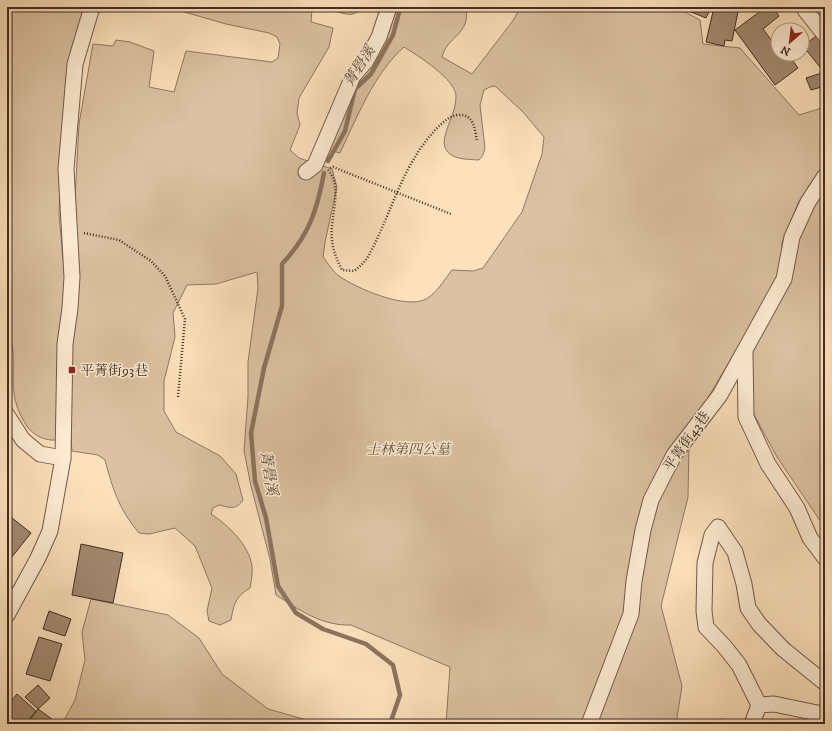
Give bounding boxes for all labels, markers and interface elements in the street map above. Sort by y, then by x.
north arrow [770,22,810,62]
water label: 菁礐溪 [339,41,381,90]
text: N [779,42,793,58]
place label: 平菁街93巷 [80,362,148,380]
marker: 平菁街93巷 [67,365,77,375]
street label: 平菁街43巷 [660,408,714,475]
park label: 士林第四公墓 [366,441,452,459]
water label: 菁礐溪 [256,449,282,499]

